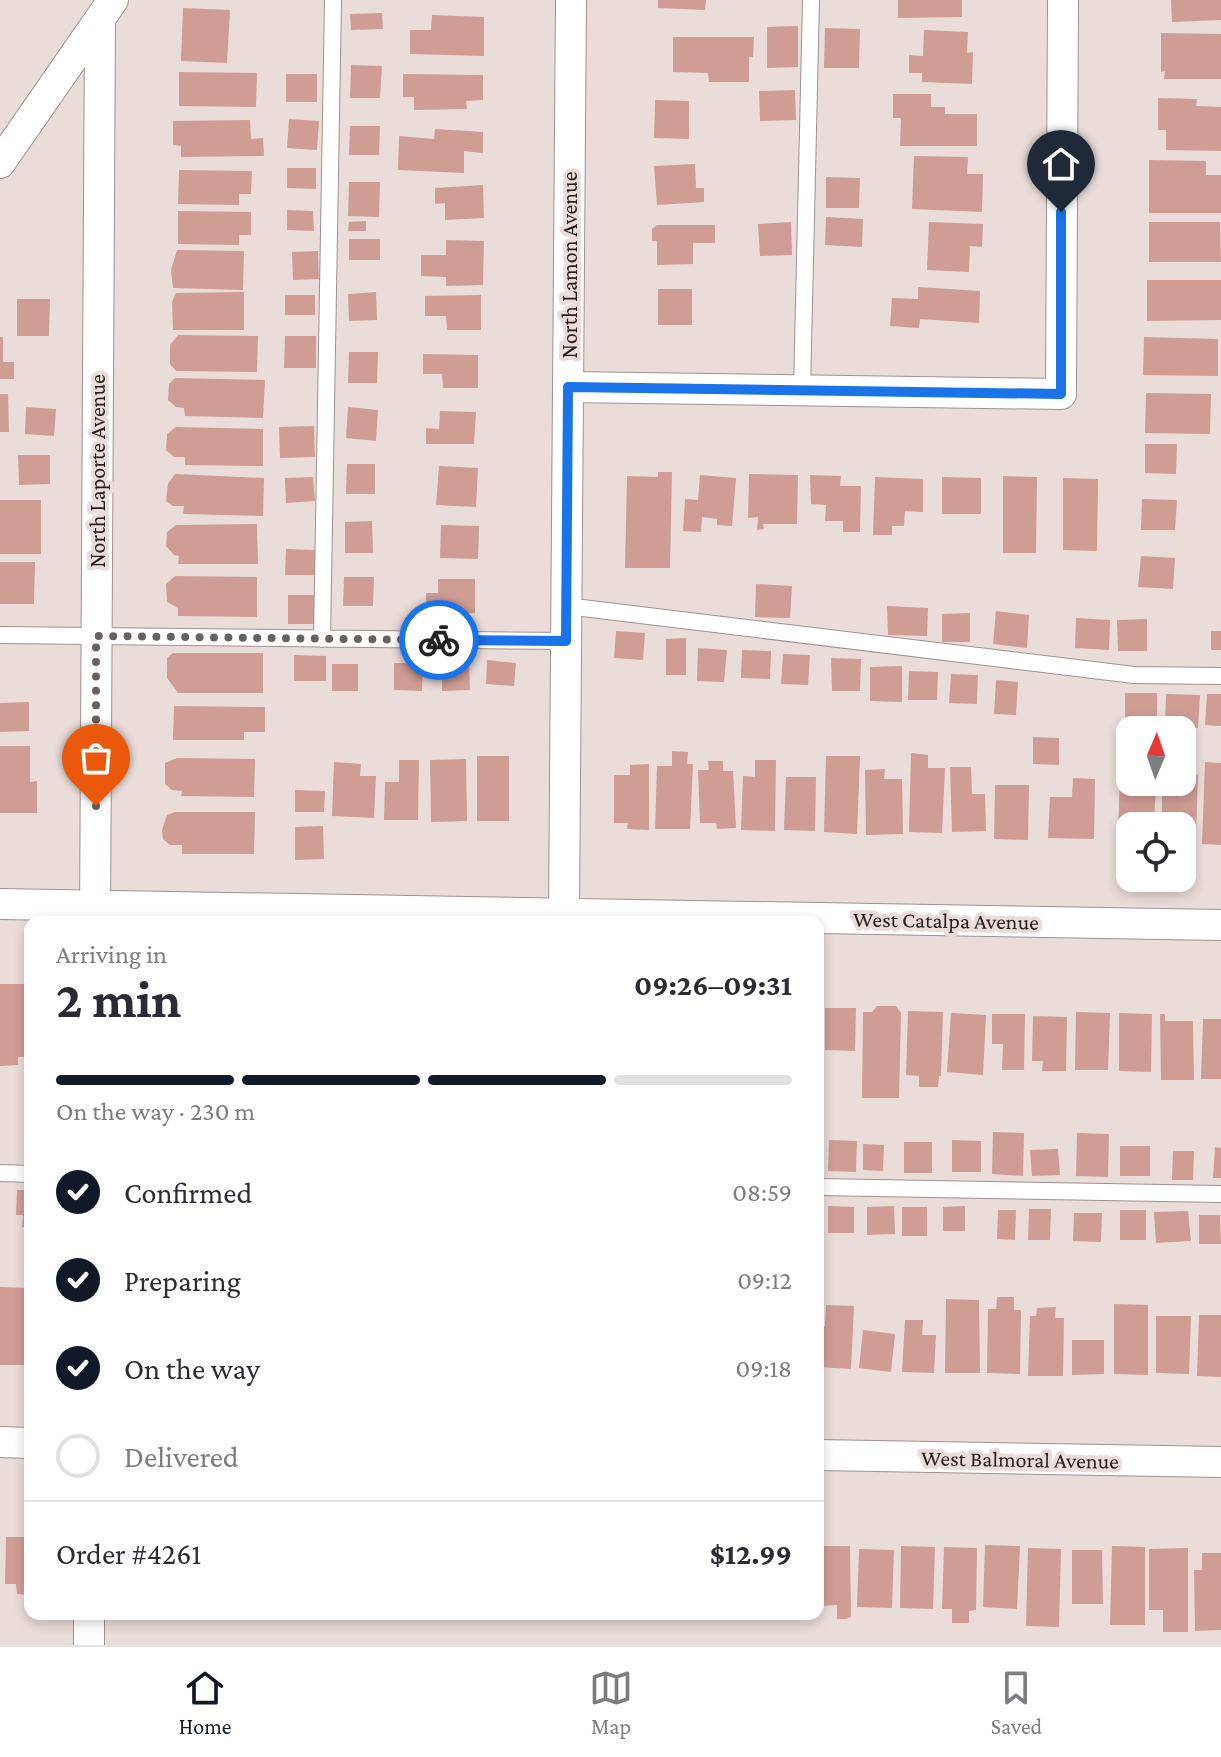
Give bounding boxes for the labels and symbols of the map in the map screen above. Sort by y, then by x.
pin [1027,130,1095,212]
street label: North Lamon Avenue [557,172,582,358]
street label: North Laporte Avenue [85,374,110,568]
courier [399,600,479,680]
north arrow [1116,716,1196,796]
pin [62,724,130,806]
street label: West Catalpa Avenue [853,906,1039,935]
street label: West Balmoral Avenue [921,1445,1119,1474]

